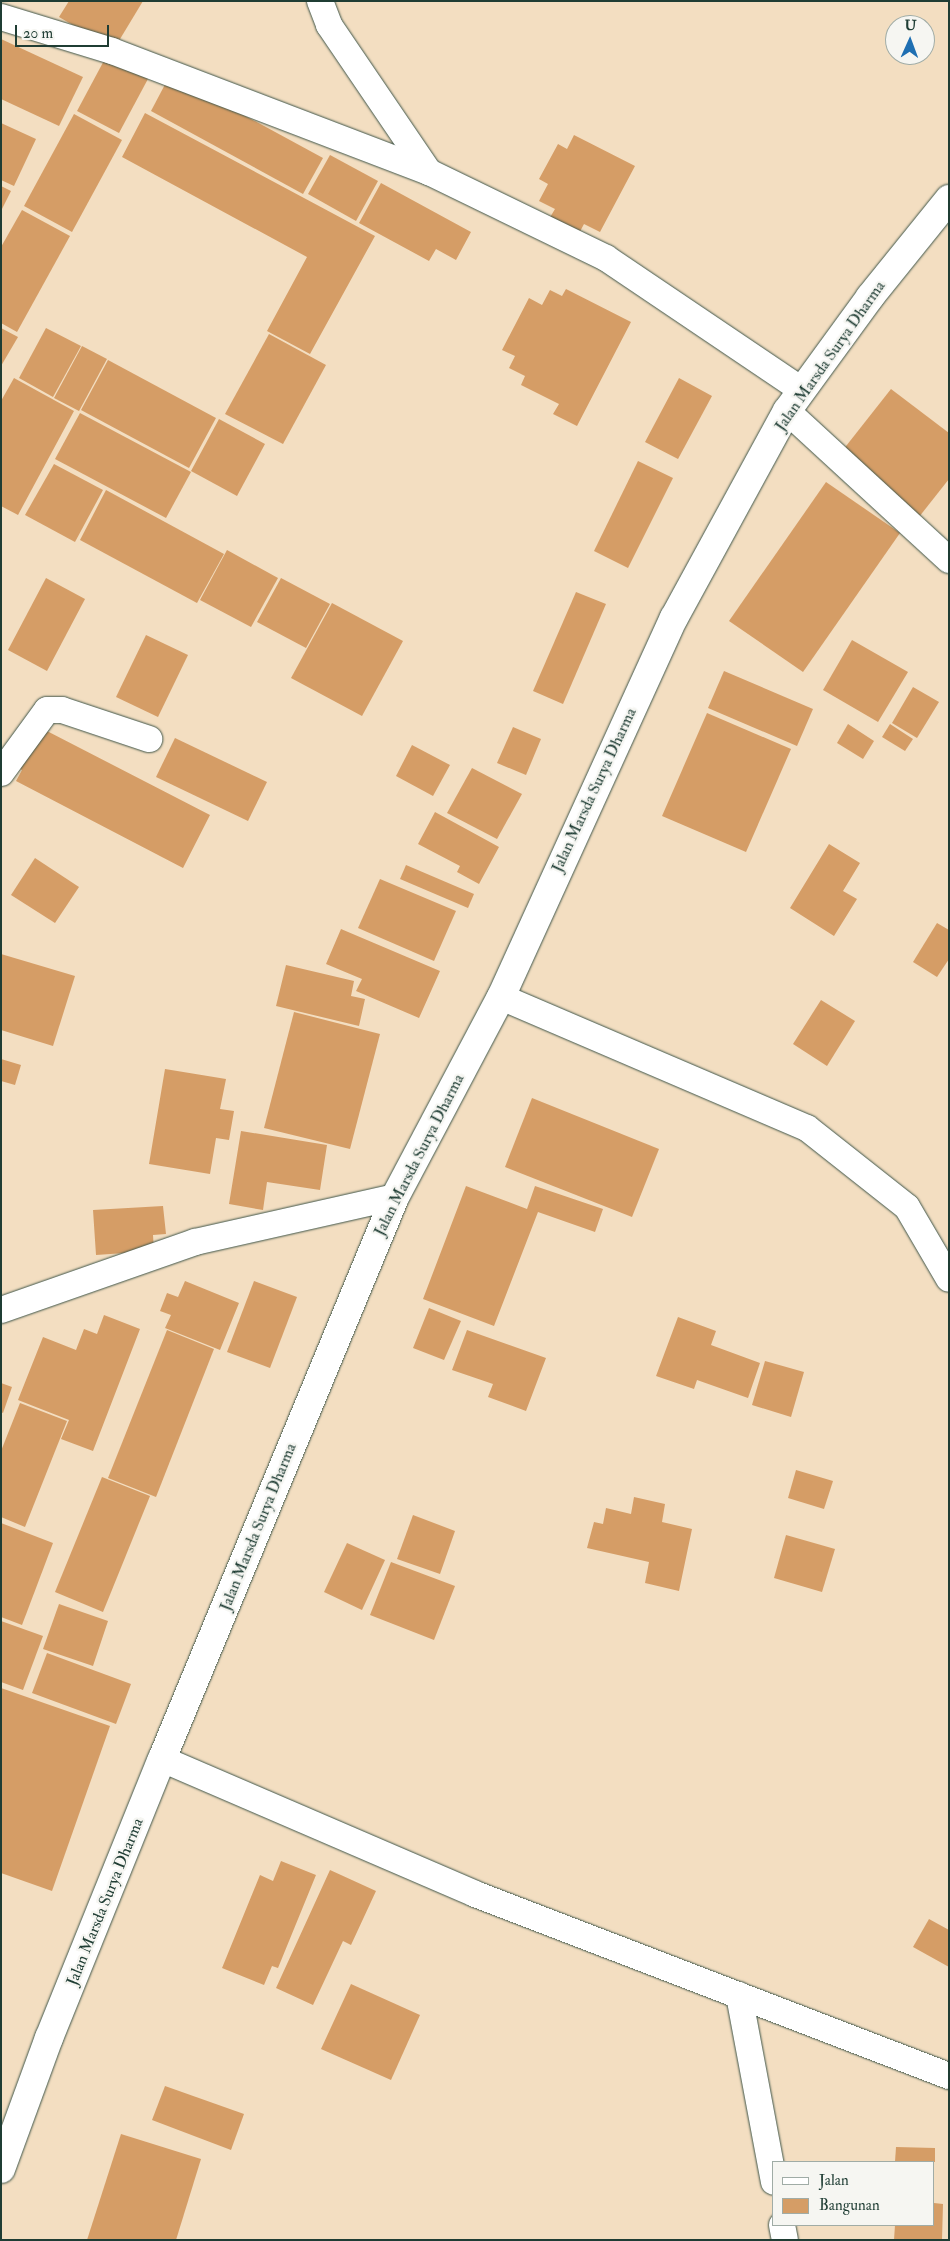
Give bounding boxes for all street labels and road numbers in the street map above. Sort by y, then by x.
street label: Jalan Marsda Surya Dharma [771,277,889,435]
street label: Jalan Marsda Surya Dharma [547,705,641,875]
street label: Jalan Marsda Surya Dharma [370,1071,468,1239]
street label: Jalan Marsda Surya Dharma [216,1440,300,1614]
street label: Jalan Marsda Surya Dharma [63,1815,147,1989]

